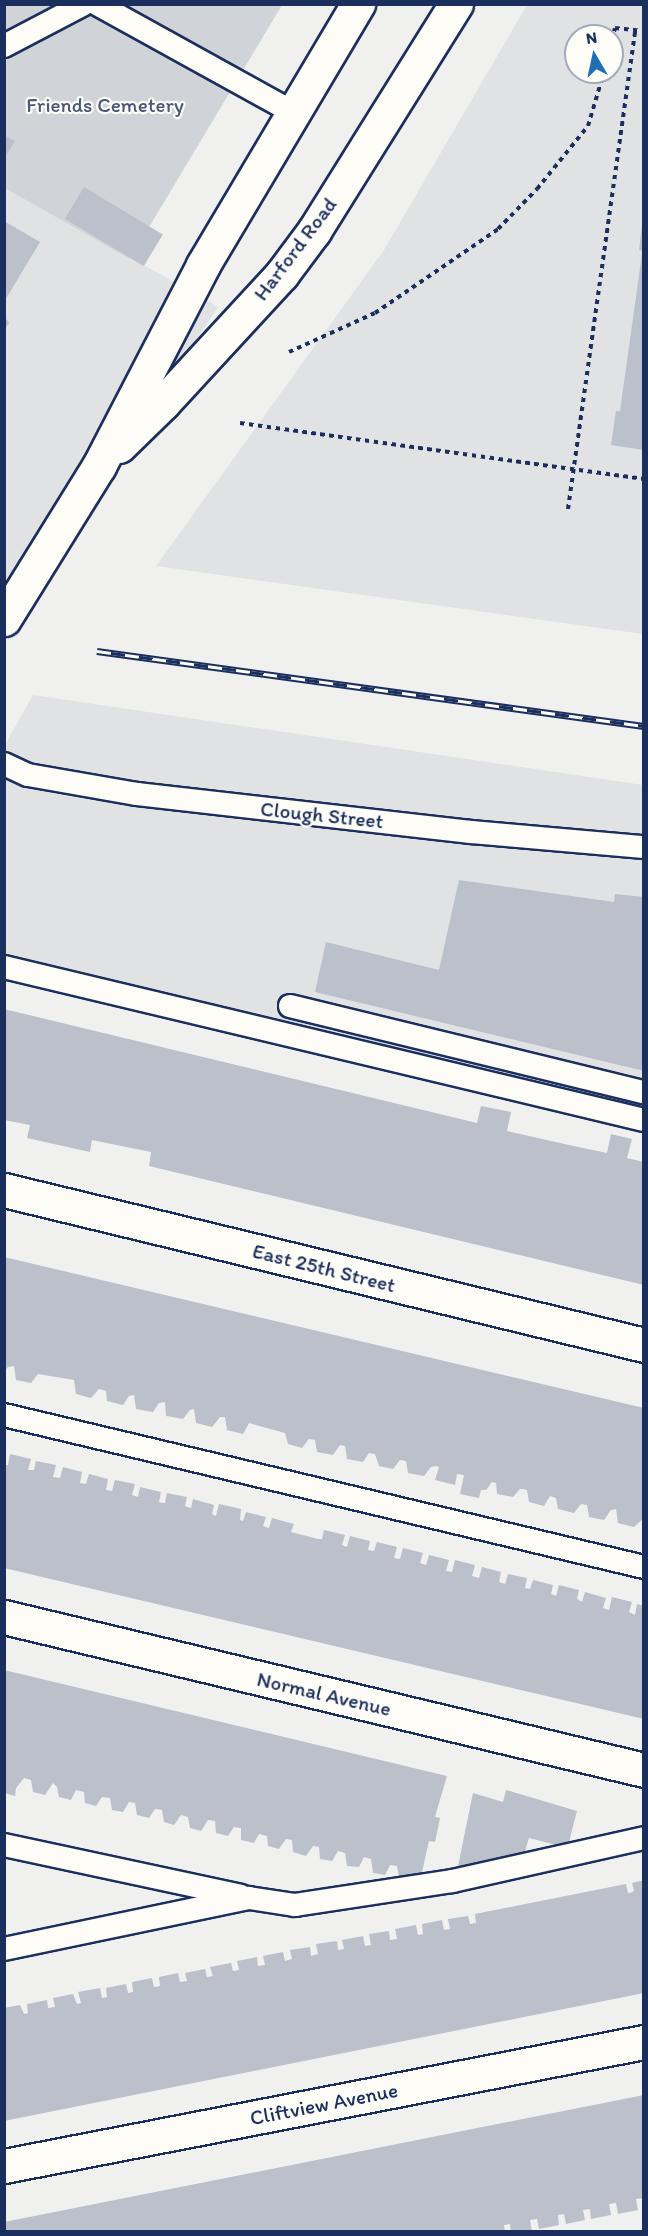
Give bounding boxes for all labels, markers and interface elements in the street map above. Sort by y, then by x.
north arrow [564,24,624,84]
text: N [585,27,598,48]
park label: Friends Cemetery [26,92,184,118]
street label: Harford Road [248,193,342,305]
street label: Clough Street [259,796,385,834]
street label: East 25th Street [250,1238,398,1298]
street label: Normal Avenue [255,1666,393,1722]
street label: Cliftview Avenue [248,2077,400,2131]

